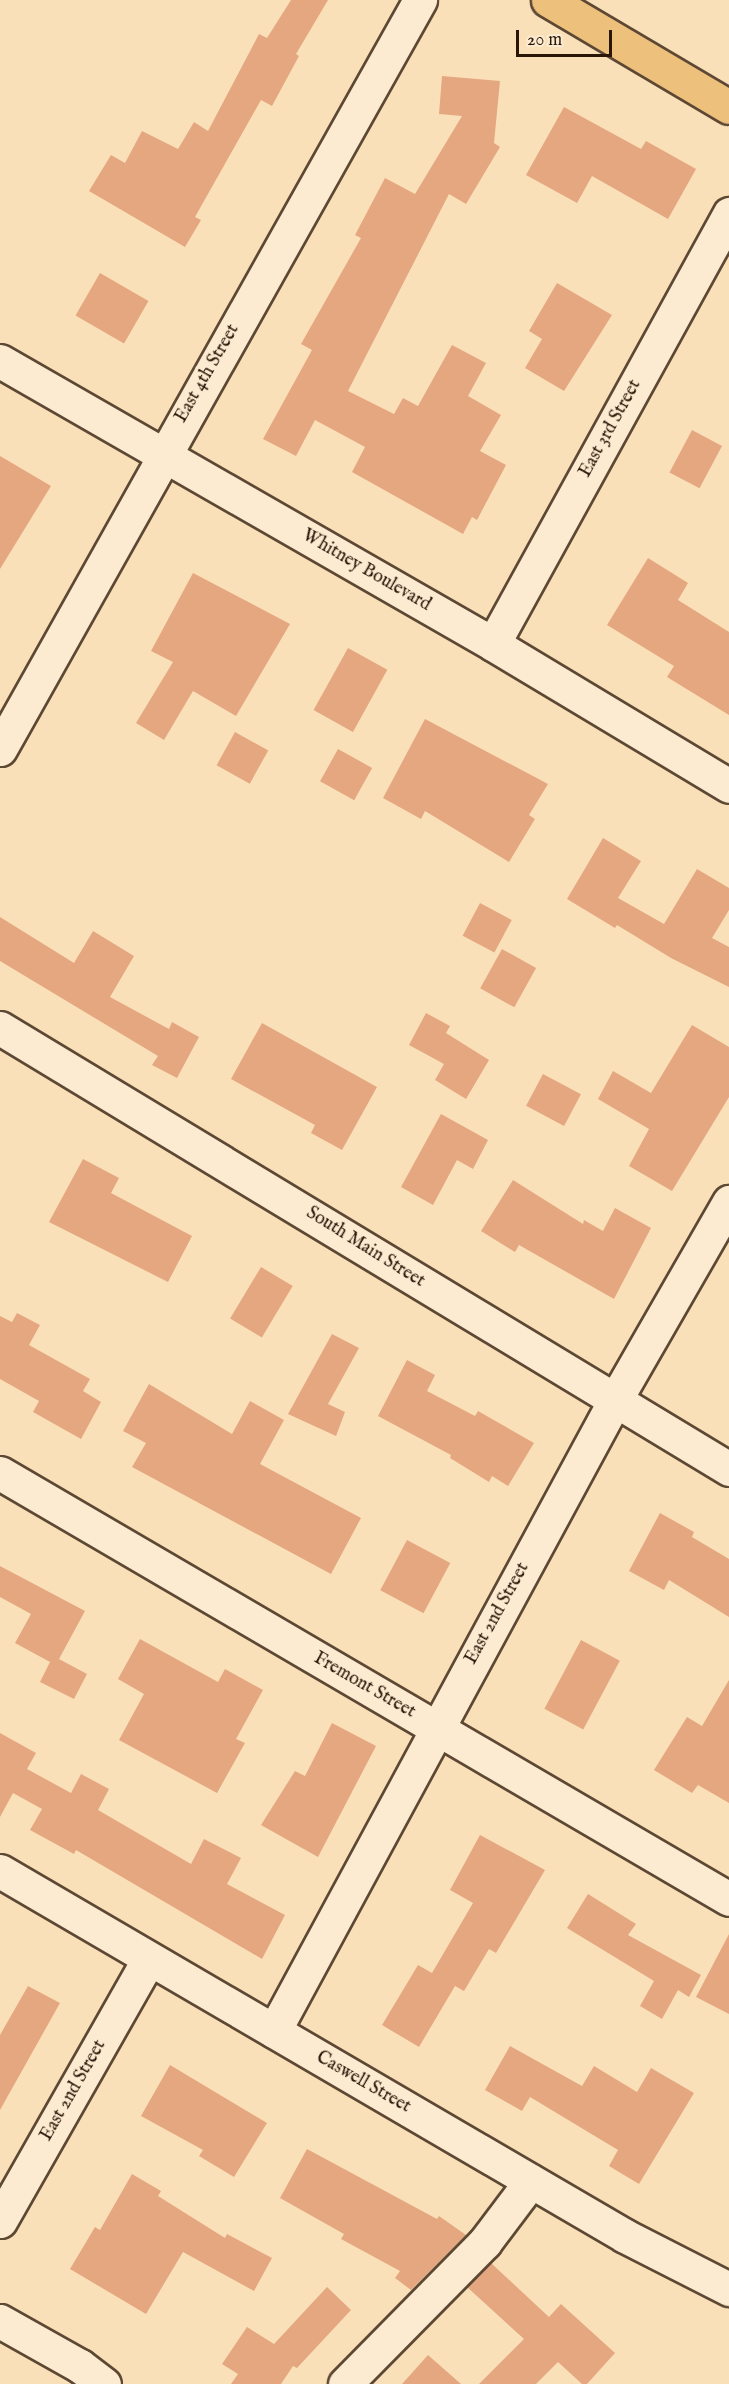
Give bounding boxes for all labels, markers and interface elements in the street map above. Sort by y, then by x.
scale bar [519,18,615,56]
text: 20 m [527,29,562,52]
street label: East 4th Street [171,321,245,427]
street label: East 3rd Street [575,376,647,482]
street label: Whitney Boulevard [298,525,434,617]
street label: South Main Street [302,1203,428,1293]
street label: East 2nd Street [461,1559,535,1669]
street label: Fremont Street [309,1648,419,1724]
street label: East 2nd Street [36,2037,112,2145]
street label: Caswell Street [312,2047,414,2119]

